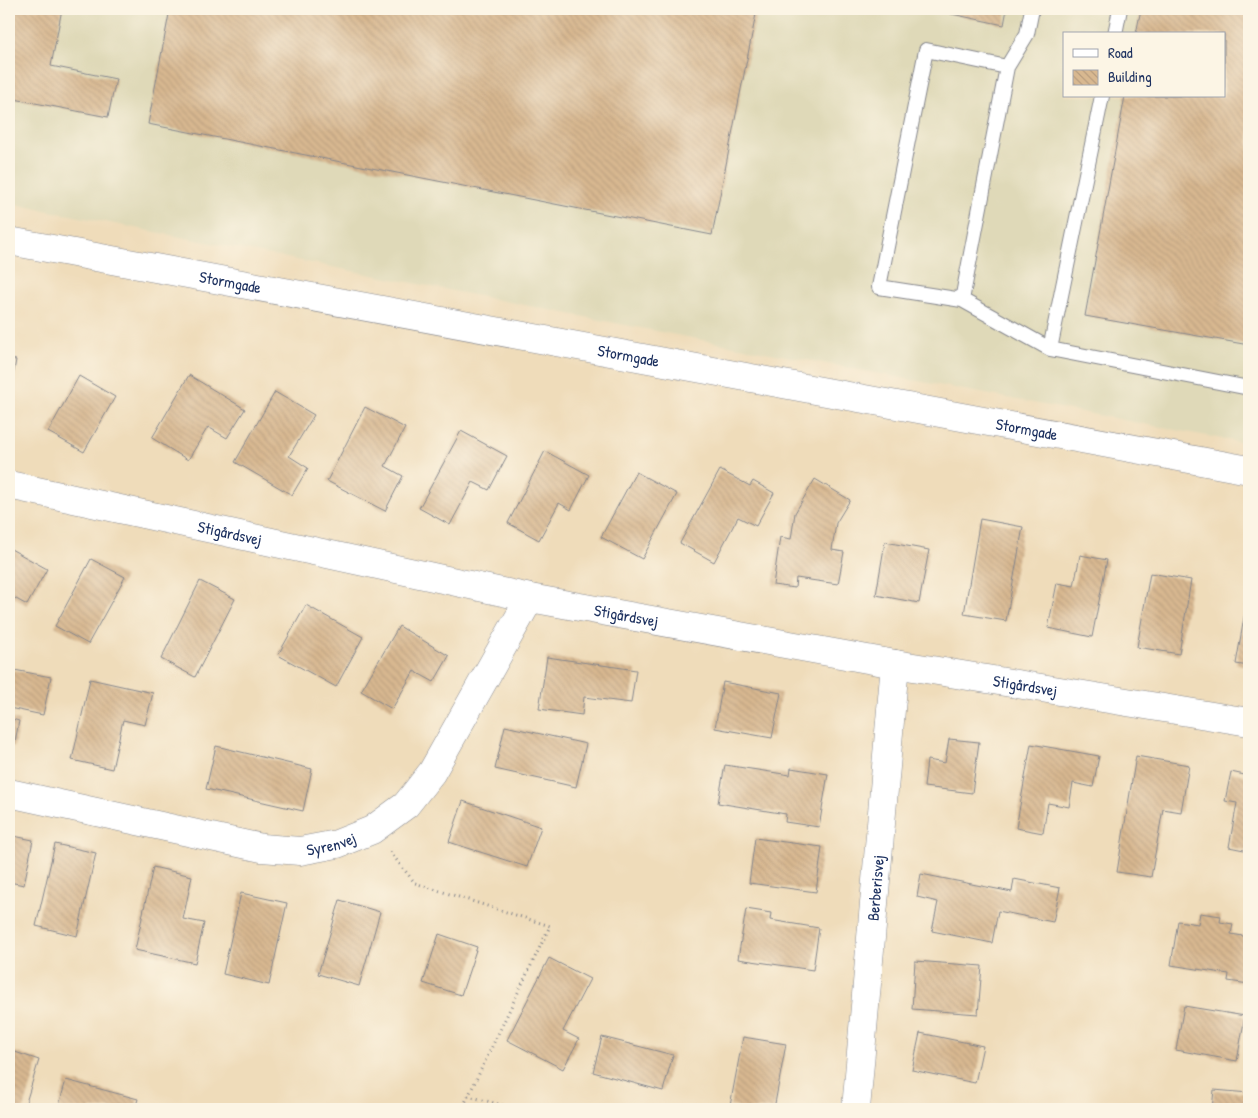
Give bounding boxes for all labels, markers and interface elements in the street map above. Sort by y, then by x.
legend [1063,32,1226,98]
text: Road [1108,42,1133,63]
text: Building [1108,66,1152,87]
street label: Stormgade [198,265,264,298]
street label: Stormgade [596,339,662,372]
street label: Stormgade [994,412,1060,446]
street label: Stigårdsvej [196,515,264,551]
street label: Stigårdsvej [592,599,660,632]
street label: Stigårdsvej [991,669,1059,701]
street label: Syrenvej [305,827,359,861]
street label: Berberisvej [862,854,889,922]

